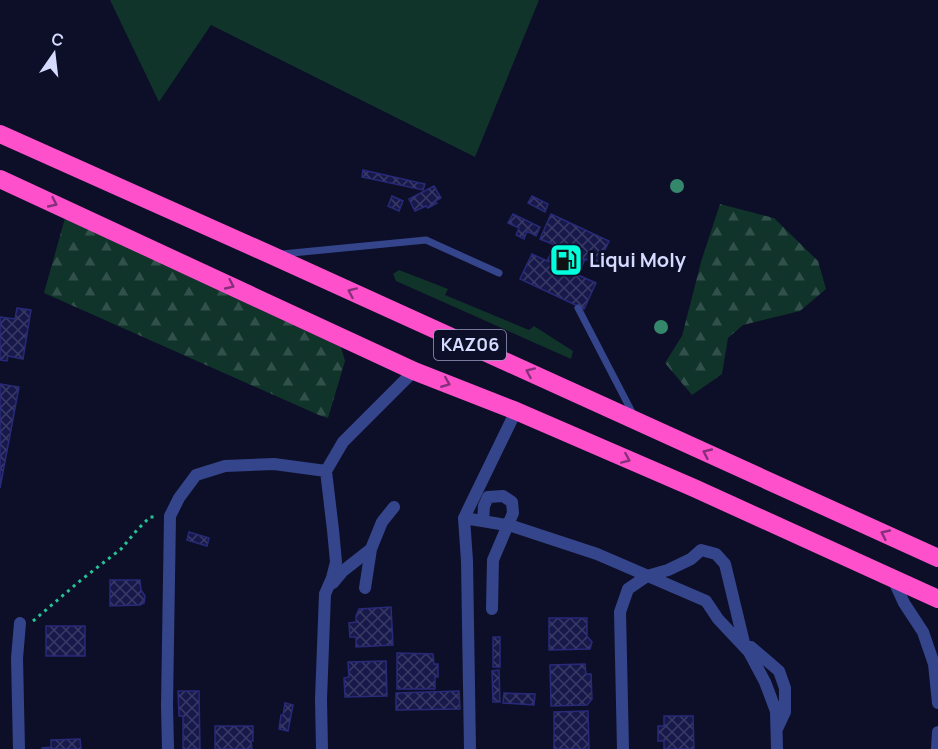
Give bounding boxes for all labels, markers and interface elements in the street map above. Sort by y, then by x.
north arrow [24,24,84,84]
text: С [49,27,66,52]
one-way arrow [47,196,58,208]
fuel station icon: Liqui Moly [548,242,584,278]
place label: Liqui Moly [589,246,687,273]
one-way arrow [224,278,235,290]
one-way arrow [348,287,359,299]
road number: KАZ06 [434,330,506,360]
one-way arrow [525,368,536,380]
one-way arrow [439,376,450,388]
one-way arrow [703,448,714,460]
one-way arrow [619,451,630,463]
one-way arrow [880,529,891,541]

